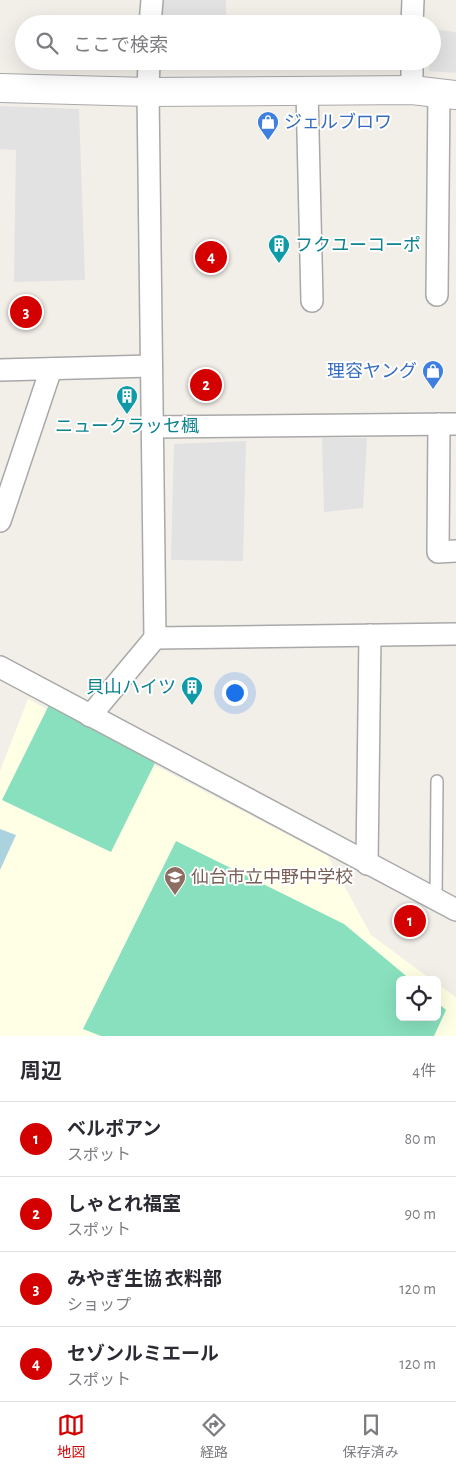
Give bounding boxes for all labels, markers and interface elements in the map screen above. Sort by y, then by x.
search box [15,15,441,70]
icon: search [33,29,61,57]
text: ここで検索 [73,36,168,55]
shop icon: ジェルブロワ [256,110,280,141]
place label: ジェルブロワ [284,112,392,132]
building icon: フクユーコーポ [267,233,291,264]
place label: フクユーコーポ [295,236,421,255]
pin: 4 [195,238,227,276]
pin: 3 [10,293,42,331]
shop icon: 理容ヤング [421,359,445,390]
place label: 理容ヤング [327,361,417,381]
pin: 2 [190,366,222,404]
building icon: ニュークラッセ楓 [115,384,139,415]
place label: ニュークラッセ楓 [55,417,199,436]
building icon: 貝山ハイツ [180,675,204,706]
place label: 貝山ハイツ [86,678,176,697]
your location [222,680,248,706]
school or university icon: 仙台市立中野中学校 [163,865,187,896]
place label: 仙台市立中野中学校 [191,867,353,887]
pin: 1 [394,902,426,940]
map controls [396,976,441,1021]
button: locate [396,976,441,1021]
text: 周辺 [20,1061,62,1082]
text: 4件 [412,1063,436,1079]
text: ベルポアン [67,1120,161,1139]
text: 1 [33,1131,39,1147]
text: 80 m [405,1131,436,1147]
text: スポット [67,1147,131,1163]
text: しゃとれ福室 [67,1195,181,1214]
text: 2 [32,1206,40,1222]
text: 90 m [405,1206,436,1222]
text: スポット [67,1222,131,1238]
text: みやぎ生協 衣料部 [67,1270,222,1289]
text: 3 [33,1281,39,1297]
text: 120 m [399,1281,436,1297]
text: ショップ [67,1297,131,1313]
text: セゾンルミエール [67,1345,219,1364]
text: 4 [32,1356,40,1372]
text: 120 m [399,1356,436,1372]
text: スポット [67,1372,131,1388]
tab: 地図 [57,1411,85,1462]
tab: 経路 [200,1411,228,1462]
tab: 保存済み [343,1411,399,1462]

